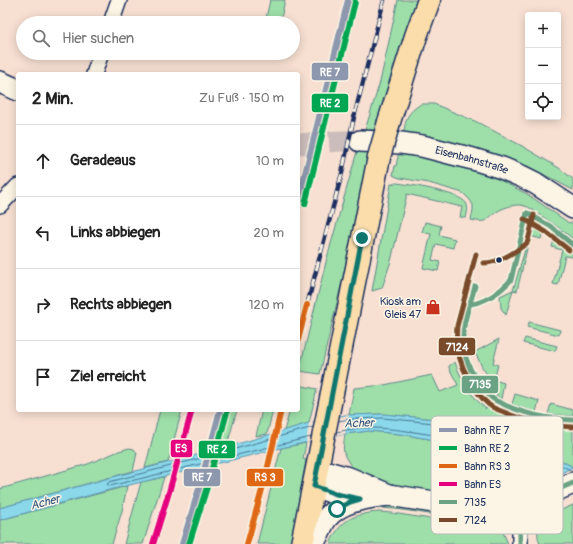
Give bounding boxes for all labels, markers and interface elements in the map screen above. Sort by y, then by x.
map controls [525,12,561,120]
button: + [525,12,561,48]
search box [16,16,300,60]
icon: search [30,27,52,49]
text: Hier suchen [62,29,134,48]
button: − [525,48,561,84]
line badge: RE 7 [311,62,349,81]
text: RE 7 [320,66,340,79]
button: locate [525,84,561,120]
text: 2 Min. [32,88,74,109]
text: Zu Fuß · 150 m [199,90,284,106]
line badge: RE 2 [311,93,349,113]
text: RE 2 [320,97,340,110]
street label: Eisenbahnstraße [434,144,511,177]
icon: ahead [32,150,54,172]
text: Geradeaus [70,151,136,170]
text: 10 m [256,153,284,169]
icon: left [32,222,54,244]
text: Links abbiegen [70,223,161,242]
text: 20 m [253,225,284,241]
route end [353,229,371,247]
unlabelled marker [494,255,504,265]
icon: right [32,294,54,316]
text: Rechts abbiegen [70,295,172,314]
place label: Kiosk am Gleis 47 [380,295,421,321]
text: 120 m [248,297,284,313]
shop icon: Kiosk am Gleis 47 [424,298,442,316]
line badge: 7124 [438,337,476,356]
text: 7124 [446,341,469,354]
icon: arrive [32,366,54,388]
text: Ziel erreicht [70,367,146,386]
line badge: 7135 [461,375,499,394]
text: 7135 [469,378,491,391]
water label: Acher [344,415,376,432]
legend [431,416,563,534]
text: Bahn RE 7 [464,424,510,437]
line badge: ES [170,439,193,458]
line badge: RE 2 [198,440,236,459]
text: ES [175,442,188,455]
text: Bahn RE 2 [464,442,510,455]
text: RE 2 [207,443,227,456]
text: Bahn RS 3 [464,460,510,473]
line badge: RE 7 [183,468,221,487]
line badge: RS 3 [246,468,284,487]
text: RE 7 [192,471,212,484]
text: RS 3 [254,471,276,484]
text: Bahn ES [464,478,501,491]
water label: Acher [29,491,63,514]
text: 7135 [464,496,486,509]
route start [328,500,346,518]
text: 7124 [464,514,487,527]

